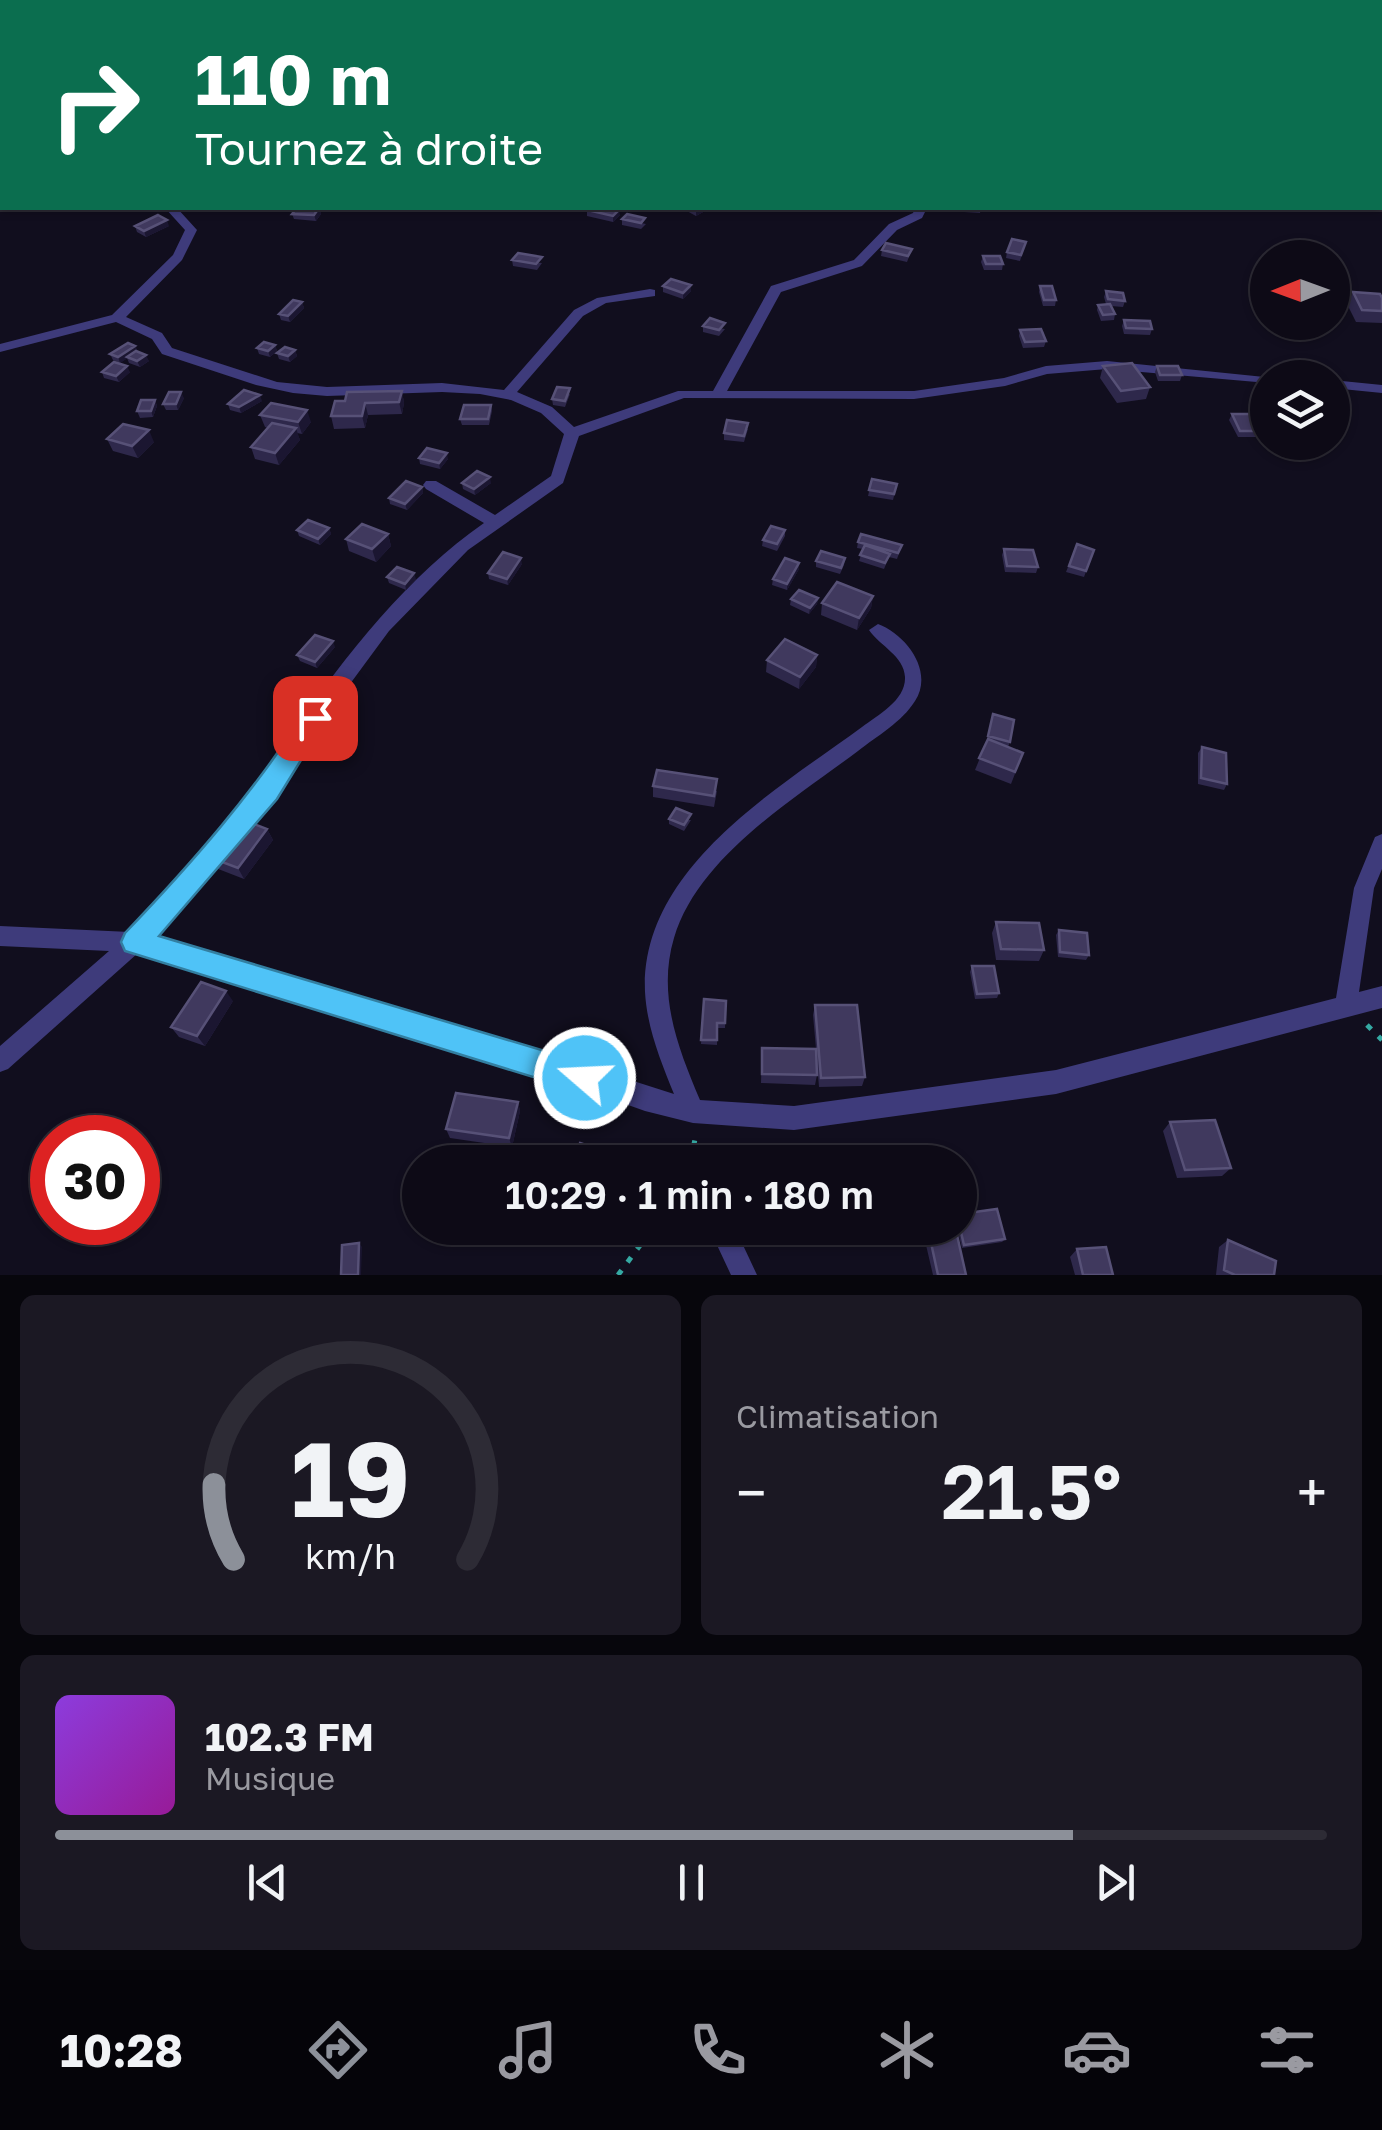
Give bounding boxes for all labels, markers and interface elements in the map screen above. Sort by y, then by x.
text: 110 m [195,36,391,120]
icon: right [30,40,160,170]
text: Tournez à droite [195,121,543,175]
north arrow [1250,240,1350,340]
map controls [1250,240,1350,460]
button: layers [1250,360,1350,460]
pin [273,676,358,761]
icon: arrive [288,691,343,746]
position arrow [533,1026,637,1130]
speed limit sign: 30 [30,1115,160,1245]
text: 10:29 · 1 min · 180 m [505,1172,874,1217]
text: Climatisation [736,1397,939,1435]
text: 19 [291,1415,410,1540]
text: 21.5° [941,1445,1122,1536]
text: − [736,1459,766,1525]
text: + [1297,1459,1327,1525]
text: km/h [305,1534,396,1577]
text: 102.3 FM [205,1714,374,1759]
text: Musique [205,1759,335,1797]
icon: previous [240,1855,295,1910]
icon: pause [664,1855,719,1910]
icon: next [1088,1855,1143,1910]
icon: directions [303,2015,373,2085]
icon: music [493,2015,563,2085]
icon: phone [683,2015,753,2085]
icon: climate [872,2015,942,2085]
icon: car [1062,2015,1132,2085]
icon: filters [1252,2015,1322,2085]
text: 10:28 [60,2023,183,2077]

